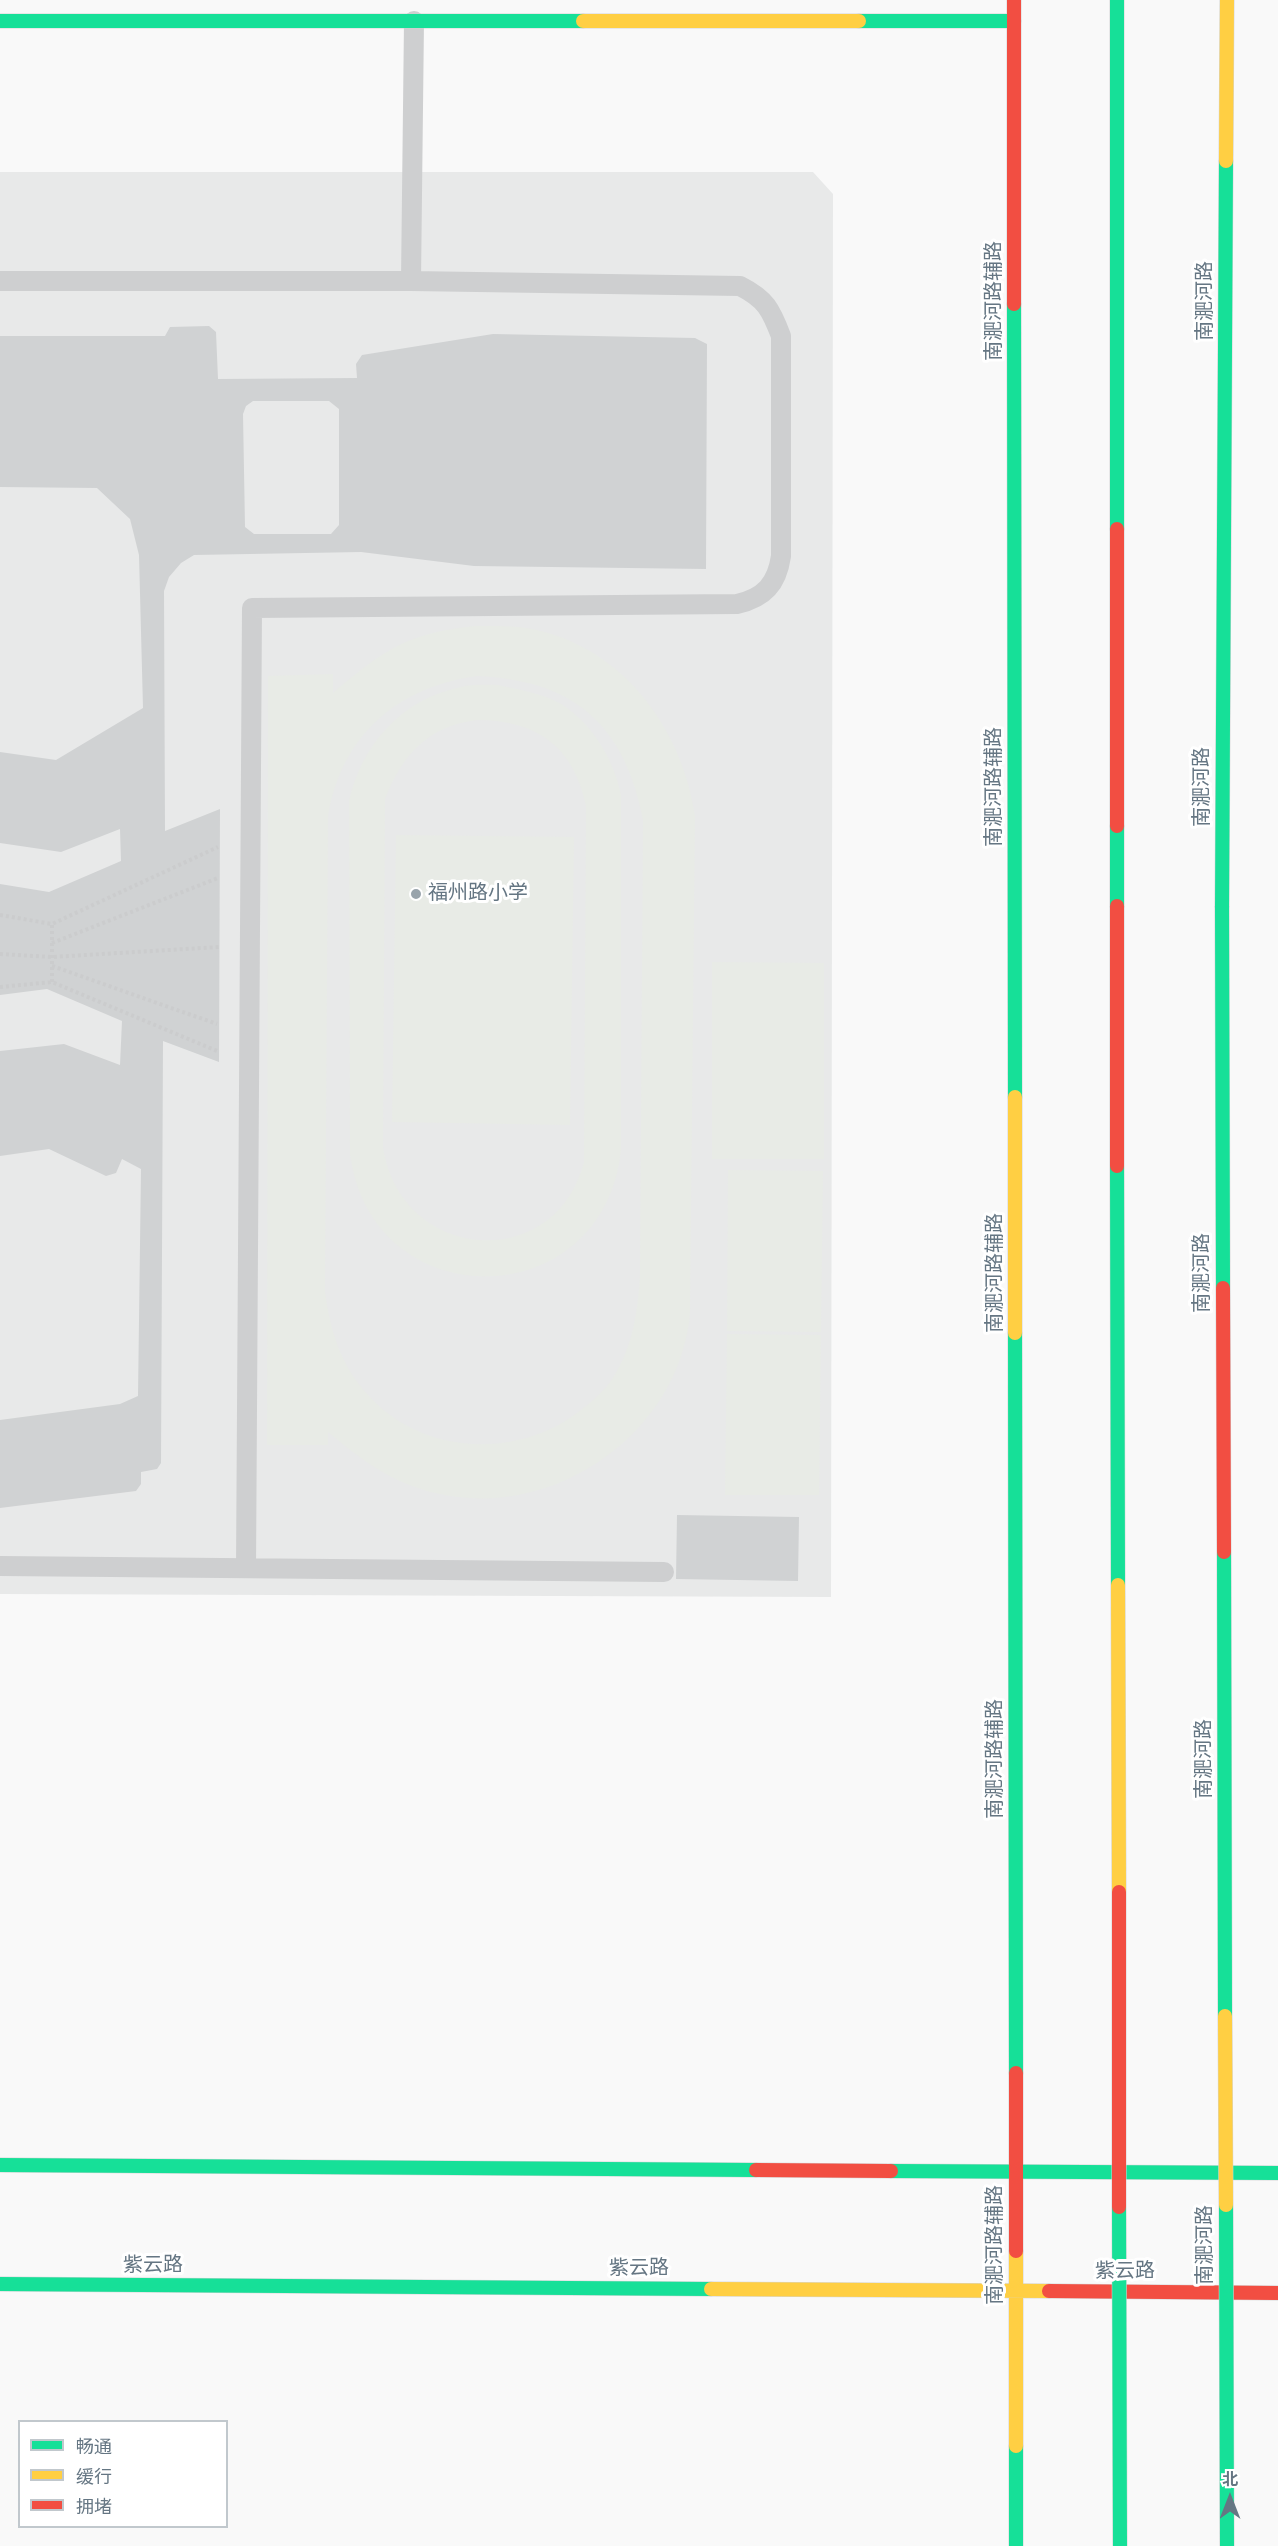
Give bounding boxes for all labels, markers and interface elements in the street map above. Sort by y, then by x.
street label: 南淝河路辅路 [983,241,1007,361]
street label: 南淝河路 [1194,261,1218,341]
street label: 南淝河路辅路 [983,727,1007,847]
street label: 南淝河路 [1191,747,1215,827]
place label: 福州路小学 [428,882,528,906]
marker: 福州路小学 [409,887,423,901]
street label: 南淝河路辅路 [984,1213,1008,1333]
street label: 南淝河路 [1191,1233,1215,1313]
street label: 南淝河路辅路 [984,1699,1008,1819]
street label: 南淝河路 [1193,1719,1217,1799]
street label: 南淝河路辅路 [984,2185,1008,2305]
street label: 南淝河路 [1194,2205,1218,2285]
street label: 紫云路 [123,2254,183,2278]
street label: 紫云路 [609,2257,669,2281]
street label: 紫云路 [1095,2260,1155,2284]
legend [18,2420,228,2528]
text: 畅通 [76,2435,112,2459]
text: 缓行 [76,2465,112,2489]
north arrow [1200,2468,1260,2528]
text: 北 [1222,2469,1238,2491]
text: 拥堵 [76,2495,112,2519]

